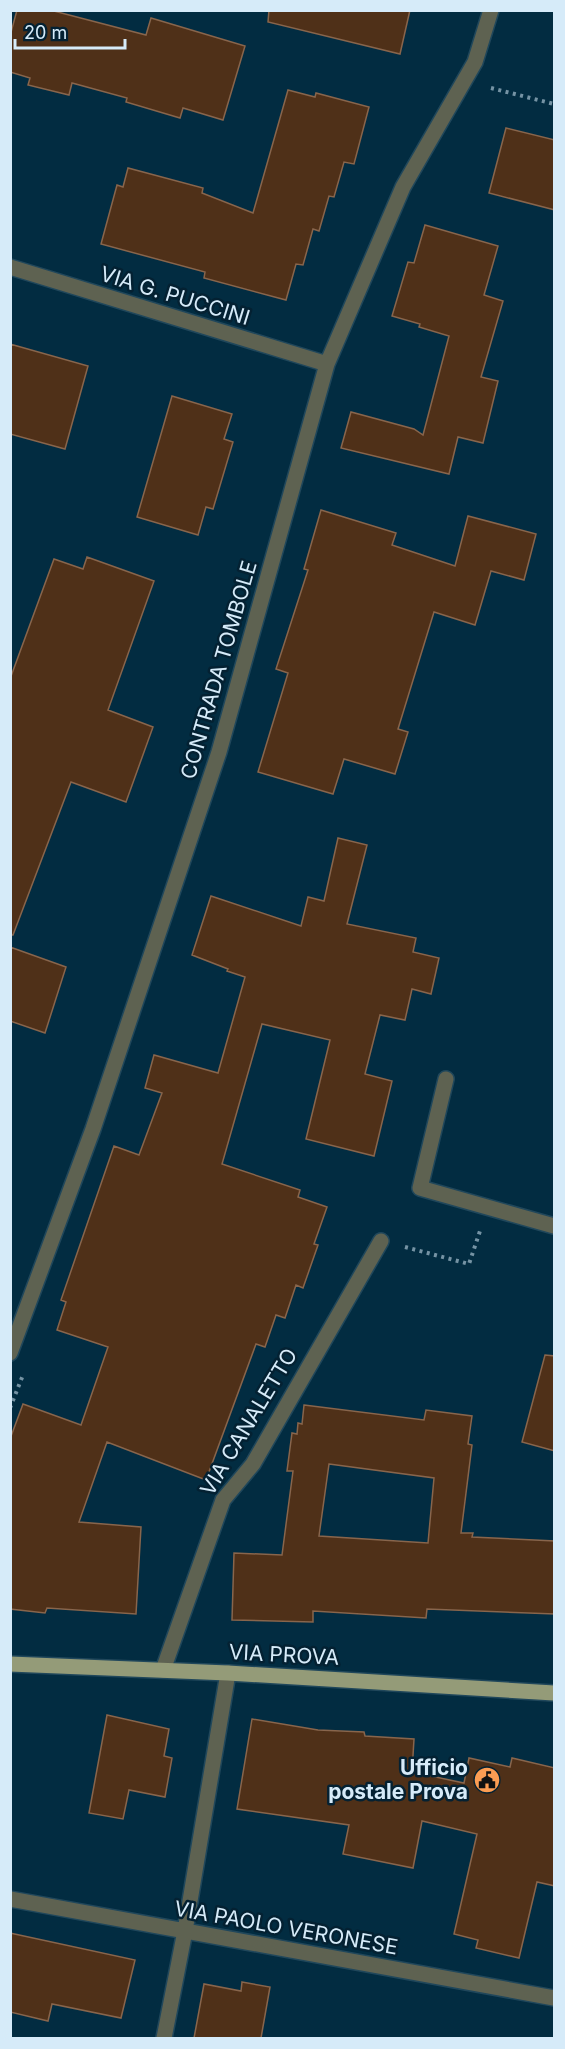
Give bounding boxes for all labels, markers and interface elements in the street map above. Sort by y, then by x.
scale bar [15,12,124,50]
text: 20 m [24,22,67,43]
street label: VIA G. PUCCINI [97,261,253,330]
street label: CONTRADA TOMBOLE [175,558,262,782]
street label: VIA CANALETTO [195,1344,302,1500]
street label: VIA PROVA [228,1639,340,1670]
place label: Ufficio postale Prova [328,1755,468,1804]
public building icon: Ufficio postale Prova [472,1765,502,1795]
street label: VIA PAOLO VERONESE [172,1896,400,1959]

